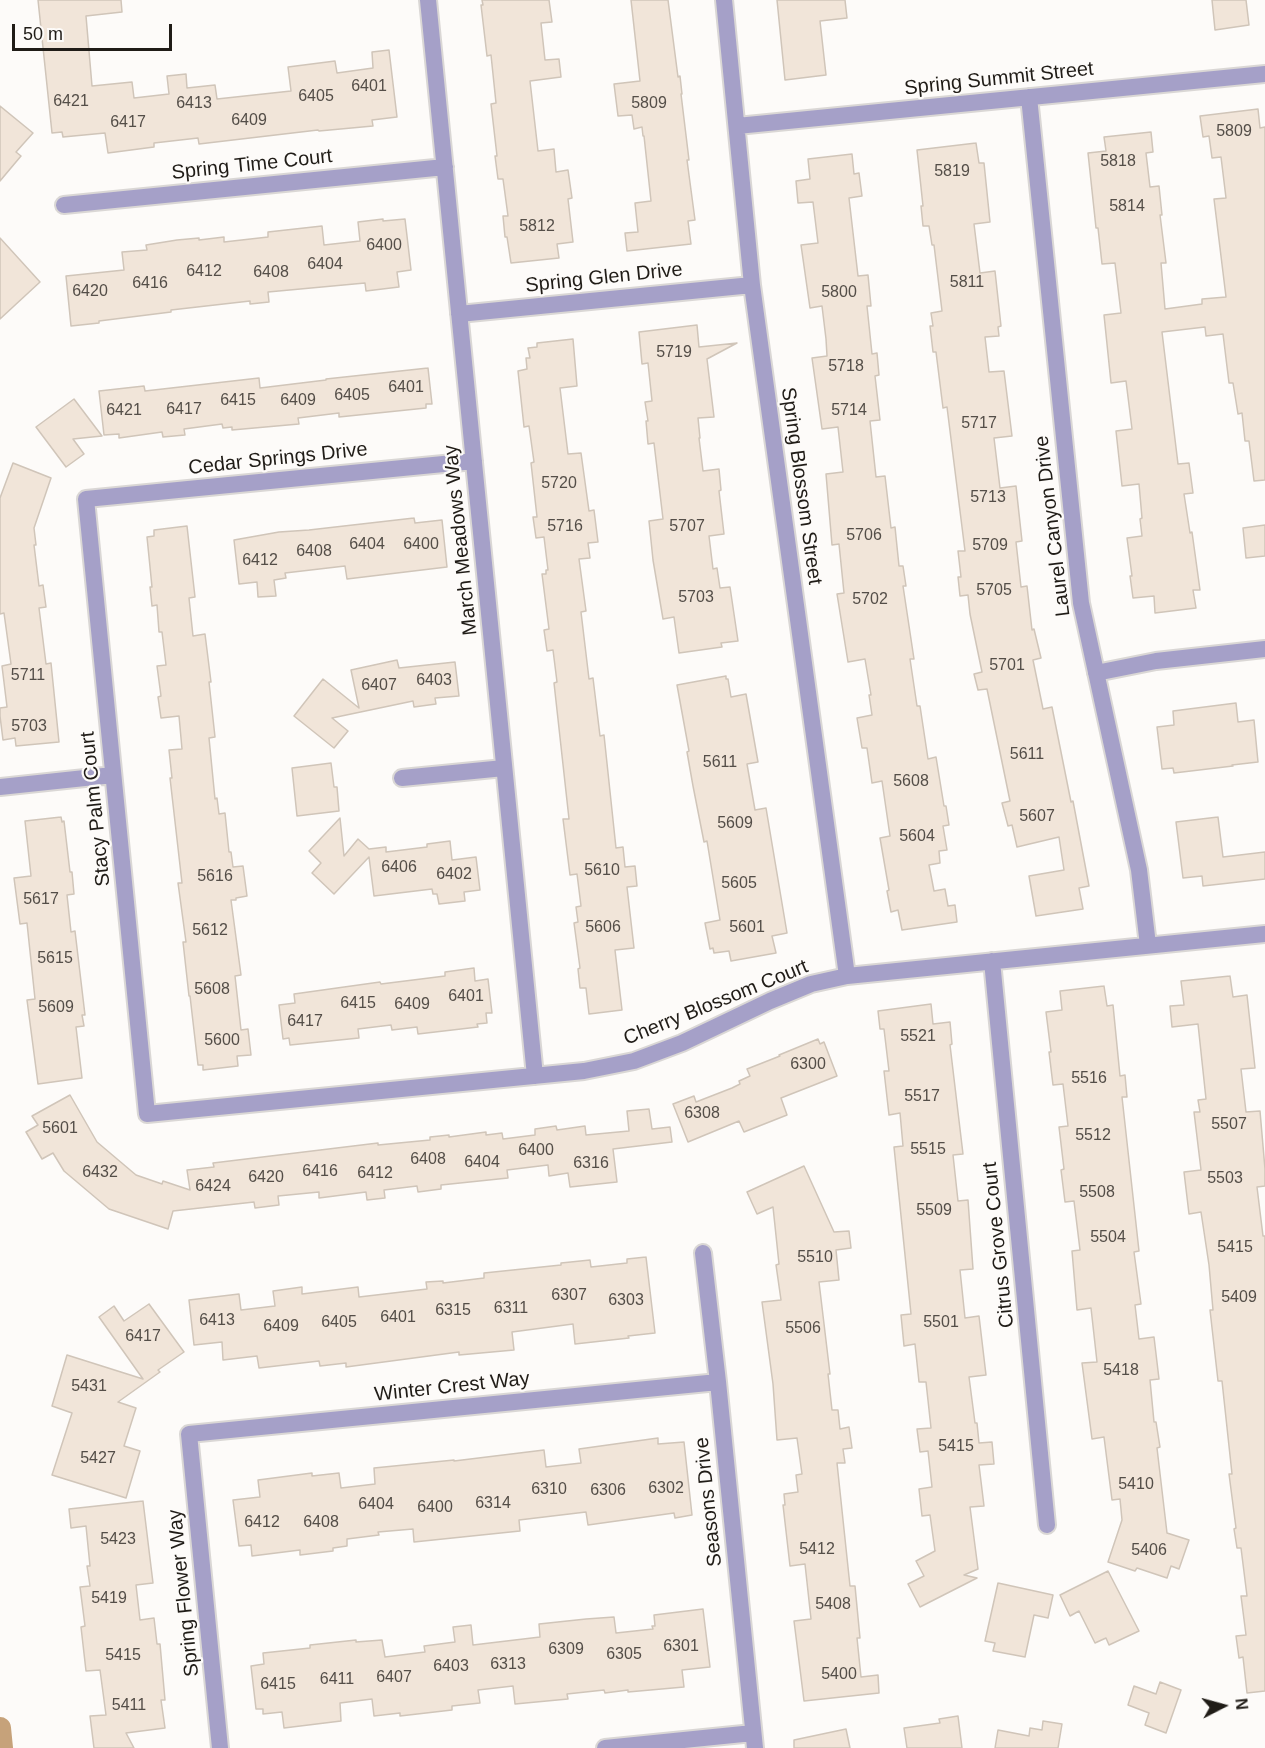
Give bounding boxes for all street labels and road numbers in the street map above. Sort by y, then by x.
street label: Spring Summit Street [903,57,1095,101]
street label: Spring Time Court [170,145,334,185]
street label: Spring Glen Drive [524,258,684,298]
street label: Spring Blossom Street [775,386,827,586]
street label: Laurel Canyon Drive [1030,434,1076,618]
street label: Cedar Springs Drive [187,438,369,480]
street label: March Meadows Way [439,444,483,636]
street label: Stacy Palm Court [76,730,116,888]
street label: Cherry Blossom Court [620,955,812,1051]
street label: Citrus Grove Court [978,1161,1020,1329]
street label: Winter Crest Way [373,1367,531,1407]
street label: Seasons Drive [690,1436,728,1568]
street label: Spring Flower Way [163,1508,205,1678]

